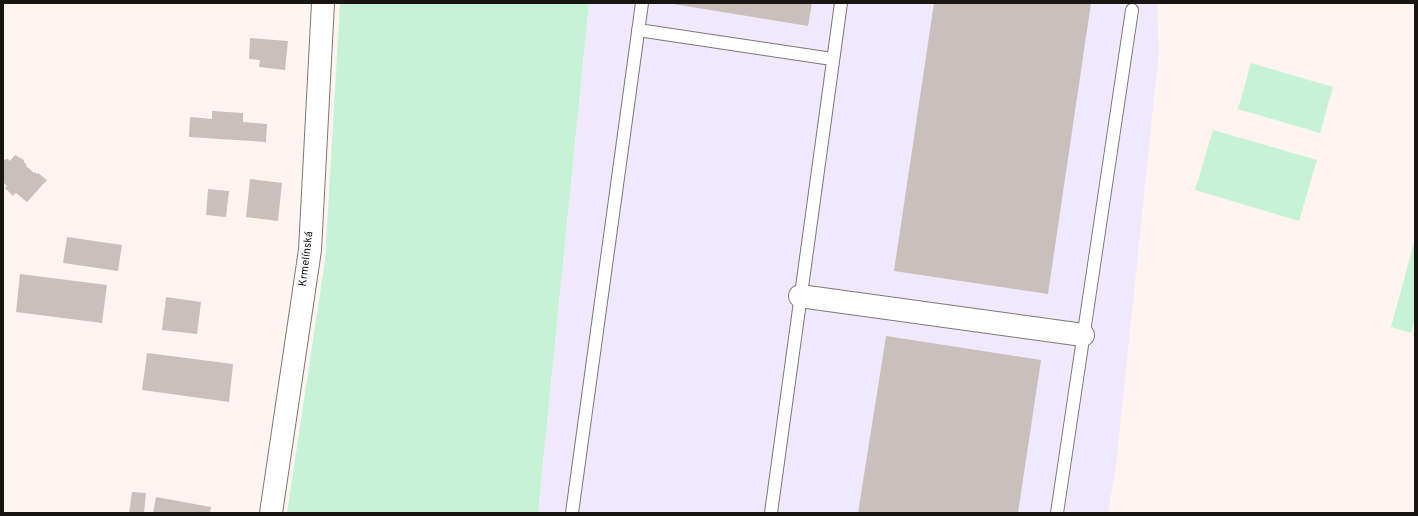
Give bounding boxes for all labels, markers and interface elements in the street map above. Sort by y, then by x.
street label: Krmelínská [297,231,317,287]

